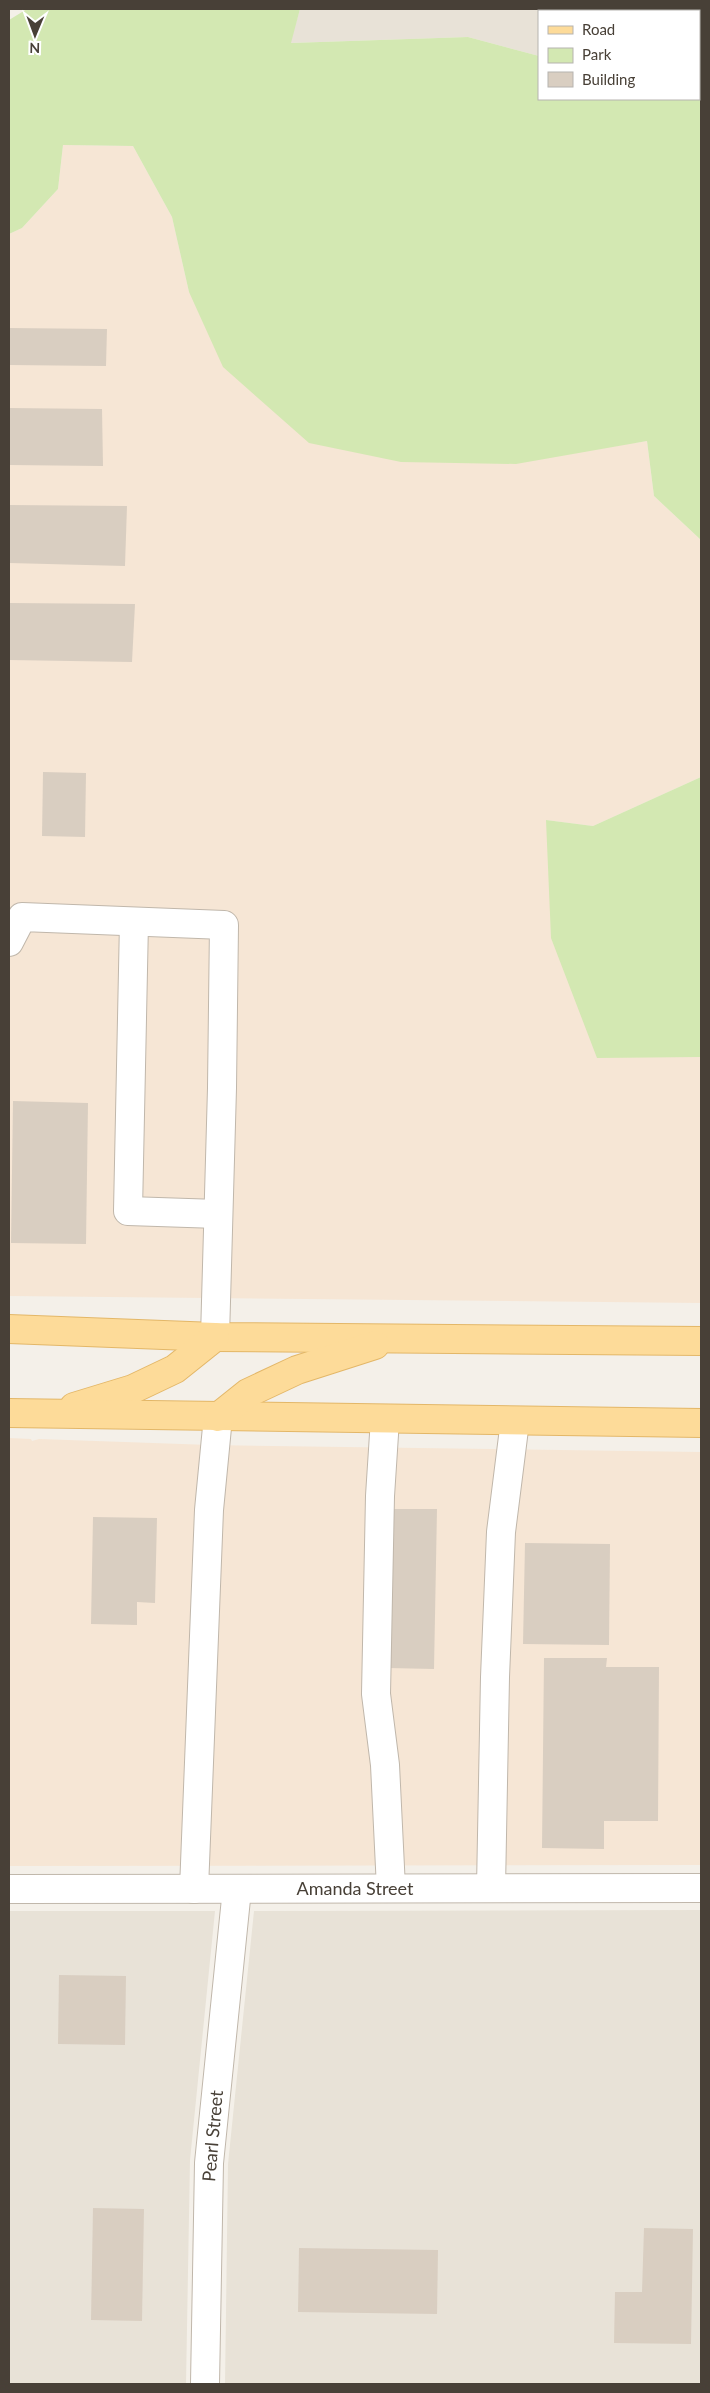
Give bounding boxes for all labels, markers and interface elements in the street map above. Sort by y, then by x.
north arrow [10,10,60,60]
legend [538,10,700,100]
text: Road [582,20,615,38]
text: N [29,40,40,57]
text: Park [582,45,612,63]
text: Building [582,70,635,88]
street label: Amanda Street [297,1877,414,1899]
street label: Pearl Street [197,2089,227,2182]

